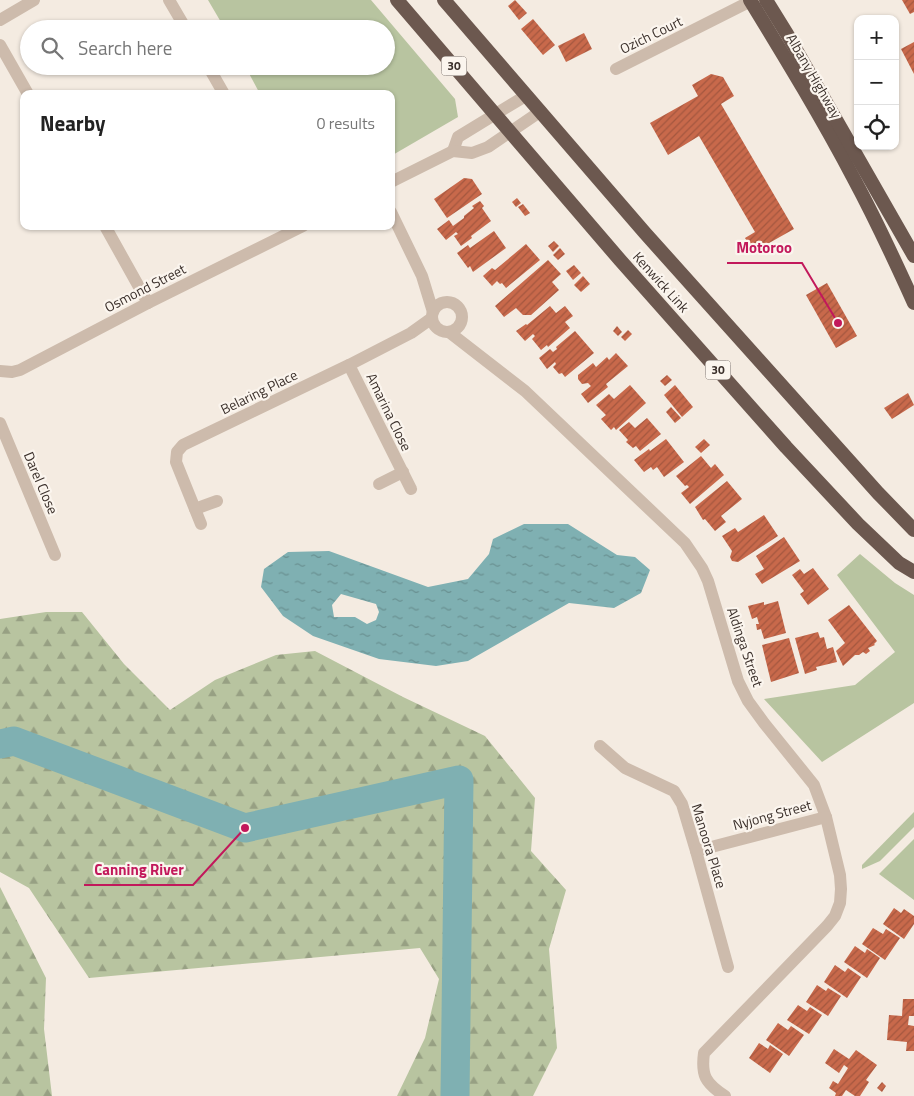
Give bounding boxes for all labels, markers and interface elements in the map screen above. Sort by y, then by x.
street label: Ozich Court [616,10,686,59]
map controls [854,15,899,150]
button: + [854,15,899,60]
search box [20,20,395,75]
street label: Albany Highway [782,29,847,122]
text: Search here [78,33,172,62]
icon: search [38,34,66,62]
road number: 30 [442,56,466,76]
button: − [854,60,899,105]
button: locate [854,105,899,150]
text: Nearby [40,107,105,139]
text: 0 results [316,111,375,135]
callout: Motoroo [727,233,802,263]
text: Motoroo [736,236,792,259]
street label: Kenwick Link [628,246,695,317]
street label: Osmond Street [100,258,189,317]
road number: 30 [706,360,730,380]
street label: Belaring Place [217,364,301,419]
street label: Amarina Close [362,369,417,454]
street label: Darel Close [19,448,64,517]
street label: Aldinga Street [722,604,769,690]
street label: Nyjong Street [730,794,814,835]
street label: Manoora Place [687,801,732,891]
callout: Canning River [84,855,193,885]
text: Canning River [94,858,184,881]

